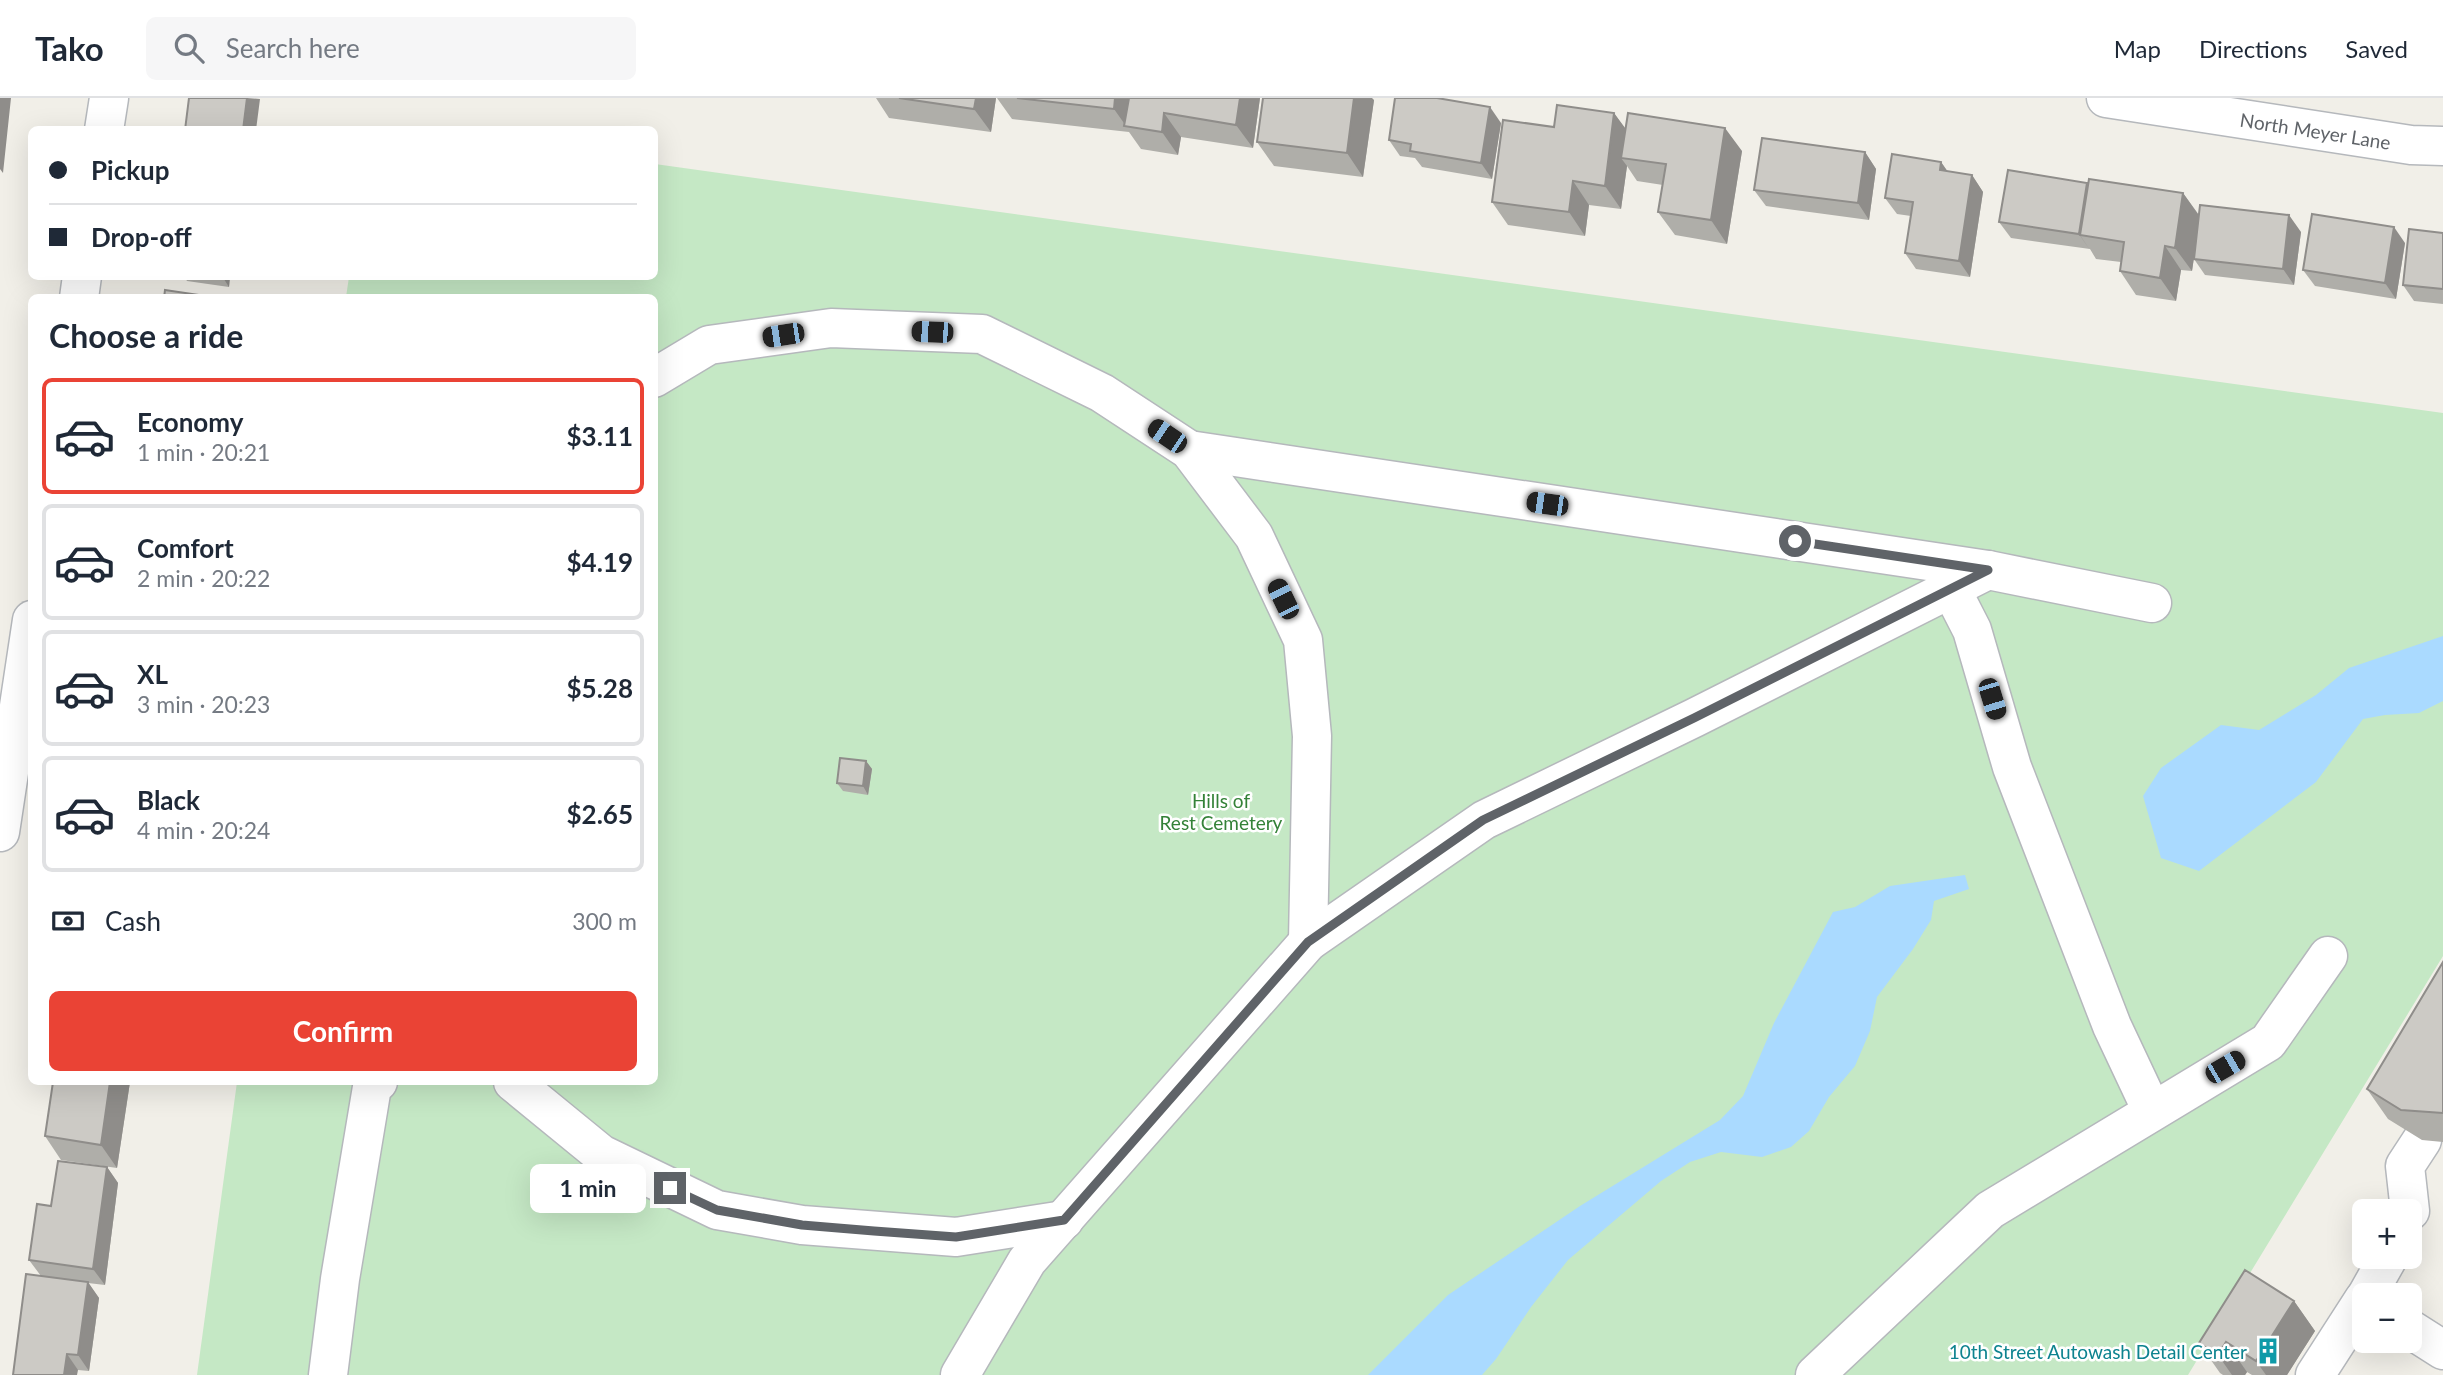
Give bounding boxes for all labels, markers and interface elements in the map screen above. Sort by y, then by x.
search box [146,17,636,80]
text: Tako [35,28,104,68]
icon: search [170,29,208,67]
text: Search here [226,32,360,64]
text: Map [2114,34,2161,63]
text: Directions [2199,34,2307,63]
text: Saved [2345,34,2408,63]
street label: North Meyer Lane [2239,107,2393,153]
text: Pickup [91,154,170,186]
text: Drop-off [91,221,192,253]
text: Choose a ride [49,316,243,355]
car [761,321,806,349]
car [911,321,954,343]
icon: car [53,405,116,468]
text: Economy [137,406,243,438]
car [1144,416,1191,456]
text: $3.11 [567,420,633,452]
text: 1 min · 20:21 [137,438,270,466]
car [1525,491,1570,517]
route start [1779,525,1811,557]
icon: car [53,531,116,594]
text: Comfort [137,532,234,564]
text: $4.19 [567,546,633,578]
text: 2 min · 20:22 [137,564,270,592]
car [1265,576,1302,622]
icon: car [53,657,116,720]
text: XL [137,658,168,690]
text: $5.28 [567,672,633,704]
car [1976,676,2009,722]
text: 3 min · 20:23 [137,690,270,718]
icon: car [53,783,116,846]
text: Black [137,784,200,816]
park label: Hills of Rest Cemetery [1160,789,1283,834]
text: $2.65 [567,798,633,830]
text: 4 min · 20:24 [137,816,270,844]
icon: cash [49,902,87,940]
text: Cash [105,905,161,937]
text: 300 m [572,907,637,935]
button: Confirm [49,991,637,1071]
car [2202,1047,2249,1087]
callout: 1 min [530,1164,646,1212]
route end [654,1172,686,1204]
text: 1 min [559,1174,617,1202]
map controls [2352,1199,2422,1353]
button: + [2352,1199,2422,1269]
button: − [2352,1283,2422,1353]
building icon: 10th Street Autowash Detail Center [2253,1336,2283,1366]
place label: 10th Street Autowash Detail Center [1949,1340,2247,1363]

